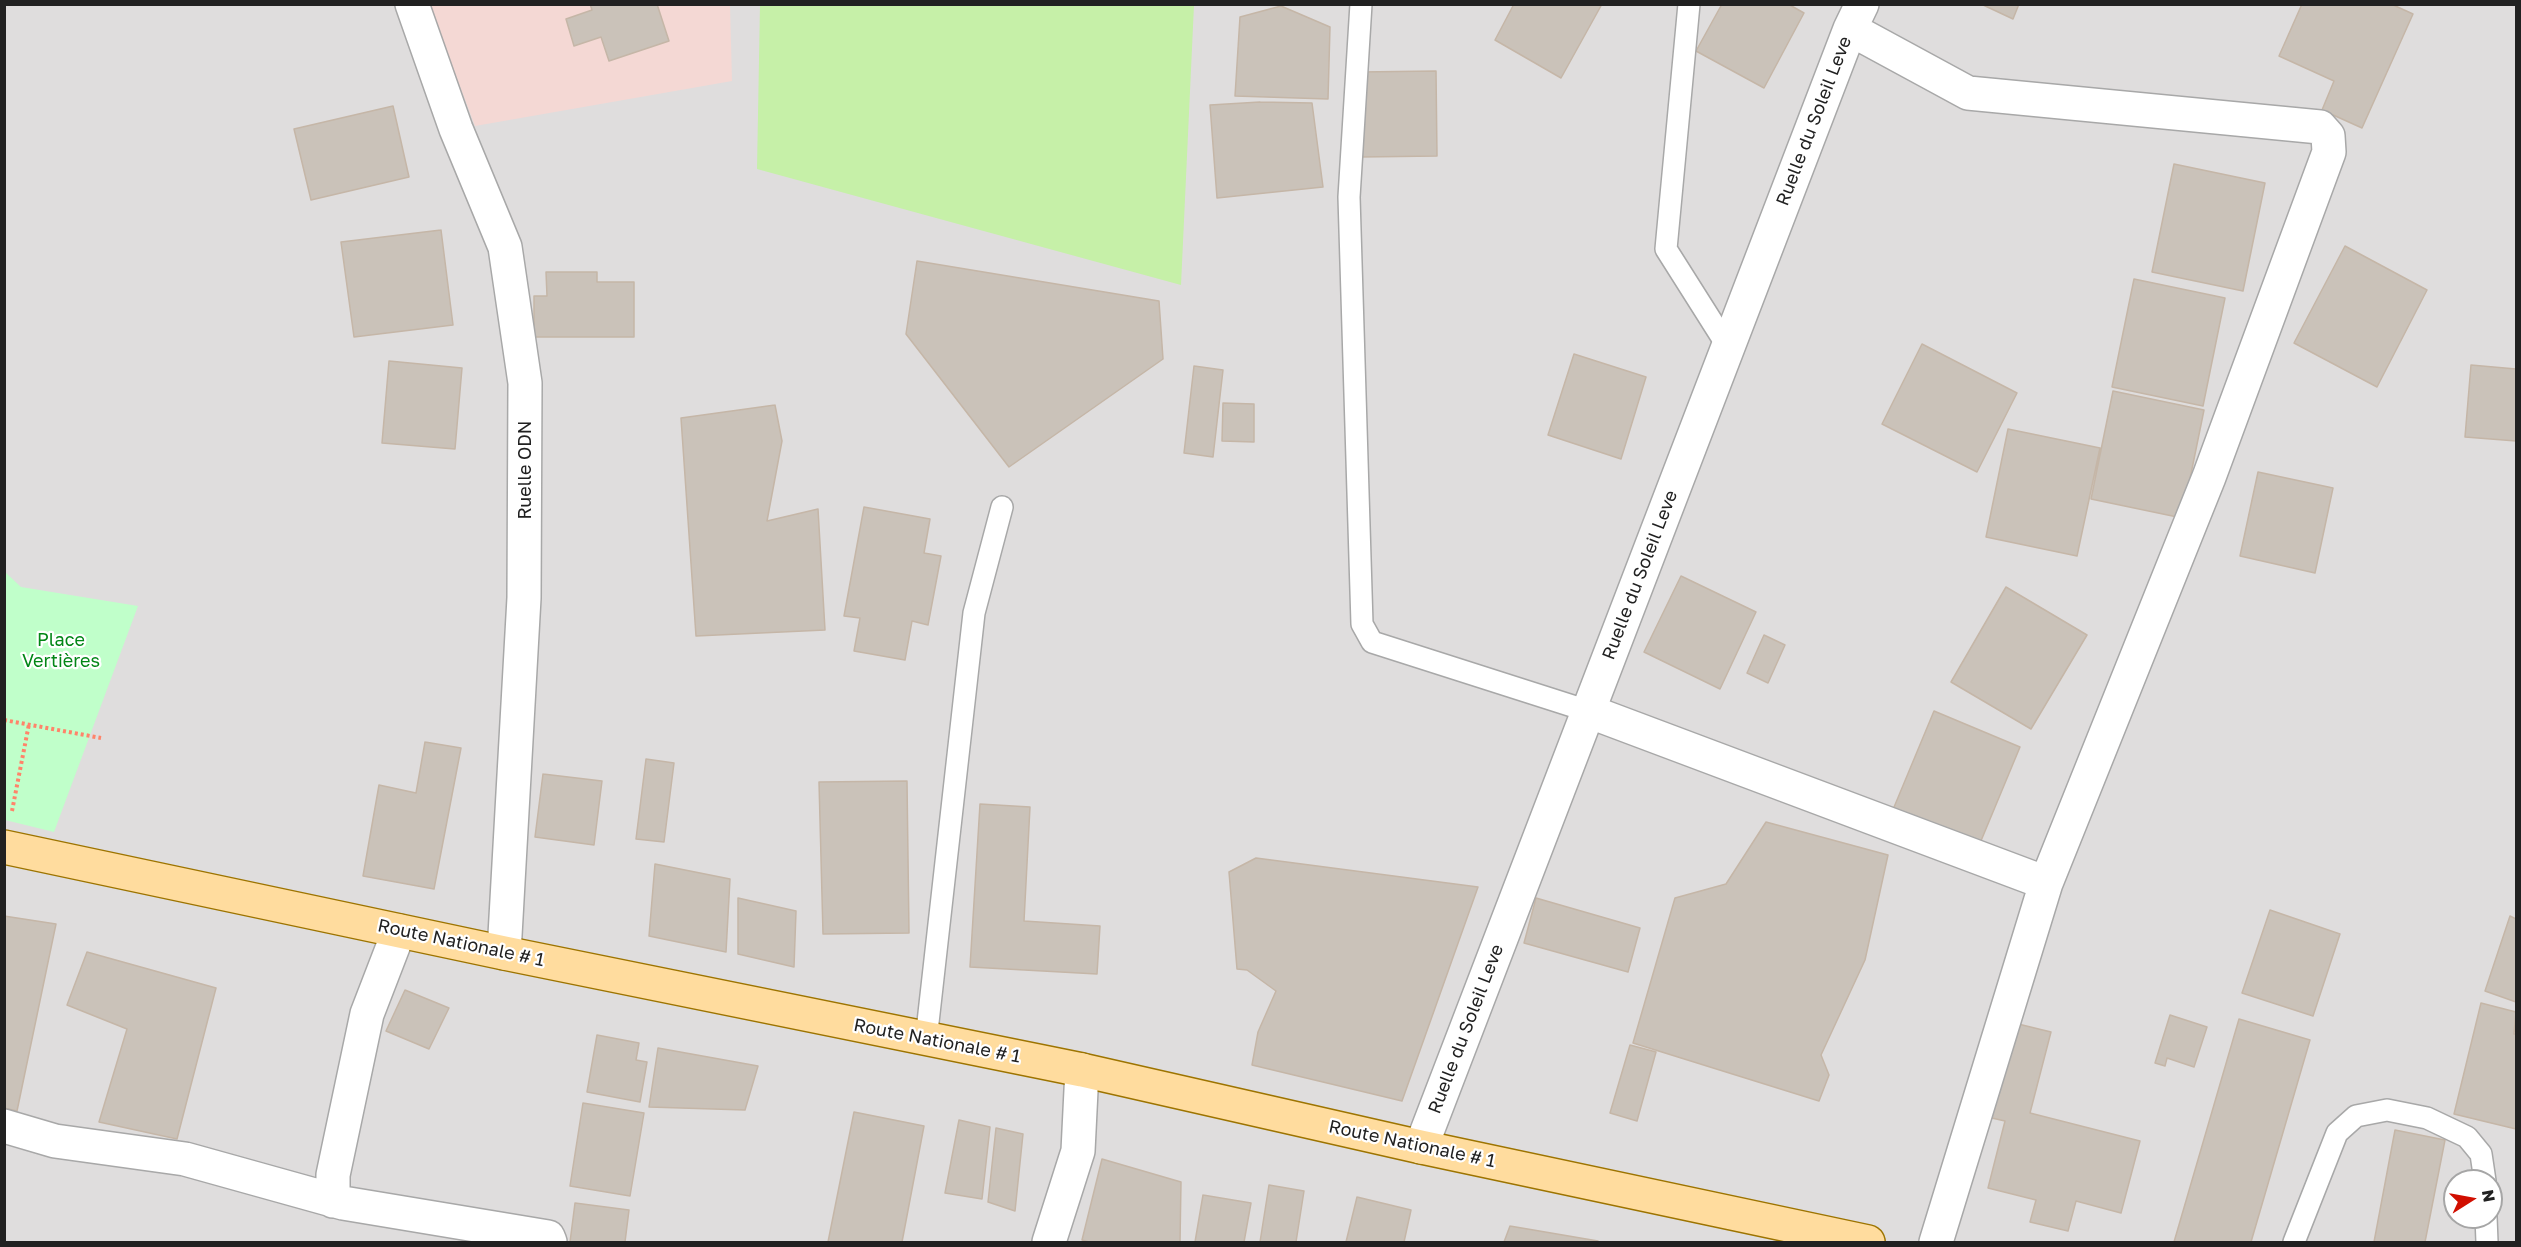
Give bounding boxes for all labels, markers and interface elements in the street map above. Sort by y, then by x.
street label: Ruelle du Soleil Leve [1772,33,1856,209]
street label: Ruelle ODN [514,420,536,520]
street label: Ruelle du Soleil Leve [1598,487,1682,663]
park label: Place Vertières [22,629,100,672]
street label: Route Nationale # 1 [376,915,546,971]
street label: Ruelle du Soleil Leve [1424,941,1508,1117]
street label: Route Nationale # 1 [852,1014,1022,1068]
street label: Route Nationale # 1 [1327,1116,1497,1172]
north arrow [2443,1169,2503,1229]
text: N [2478,1188,2500,1204]

